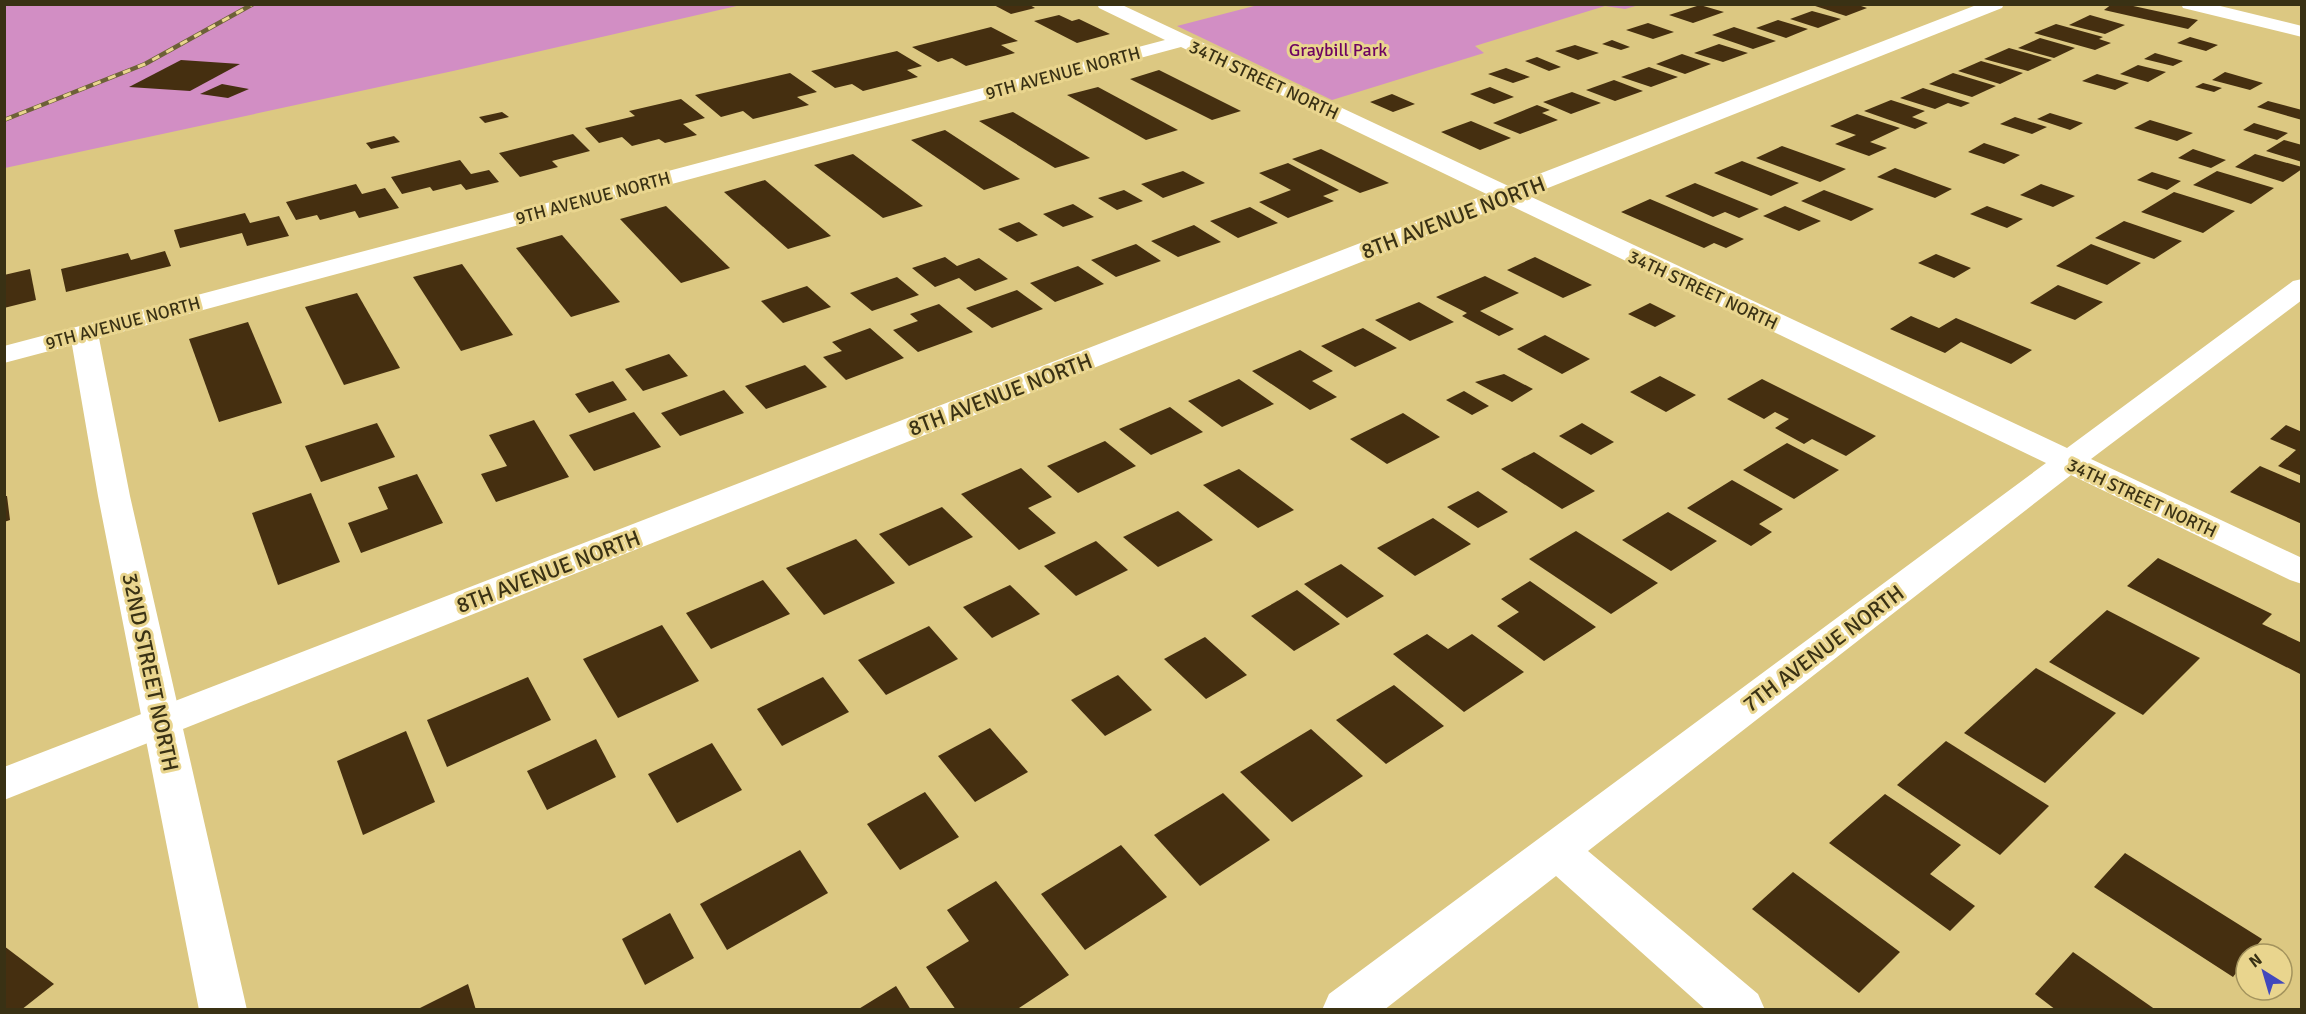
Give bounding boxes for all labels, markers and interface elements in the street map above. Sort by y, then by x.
street label: 34TH STREET NORTH [1186,36,1342,124]
park label: Graybill Park [1289,39,1387,61]
street label: 9TH AVENUE NORTH [983,42,1143,104]
street label: 9TH AVENUE NORTH [513,167,673,229]
street label: 8TH AVENUE NORTH [1357,170,1549,265]
street label: 34TH STREET NORTH [1625,246,1781,334]
street label: 9TH AVENUE NORTH [43,292,203,354]
street label: 8TH AVENUE NORTH [904,347,1096,442]
street label: 34TH STREET NORTH [2064,454,2220,542]
street label: 8TH AVENUE NORTH [452,524,644,619]
street label: 32ND STREET NORTH [116,570,185,774]
street label: 7TH AVENUE NORTH [1737,579,1909,718]
north arrow [2234,942,2294,1002]
text: N [2245,949,2266,972]

